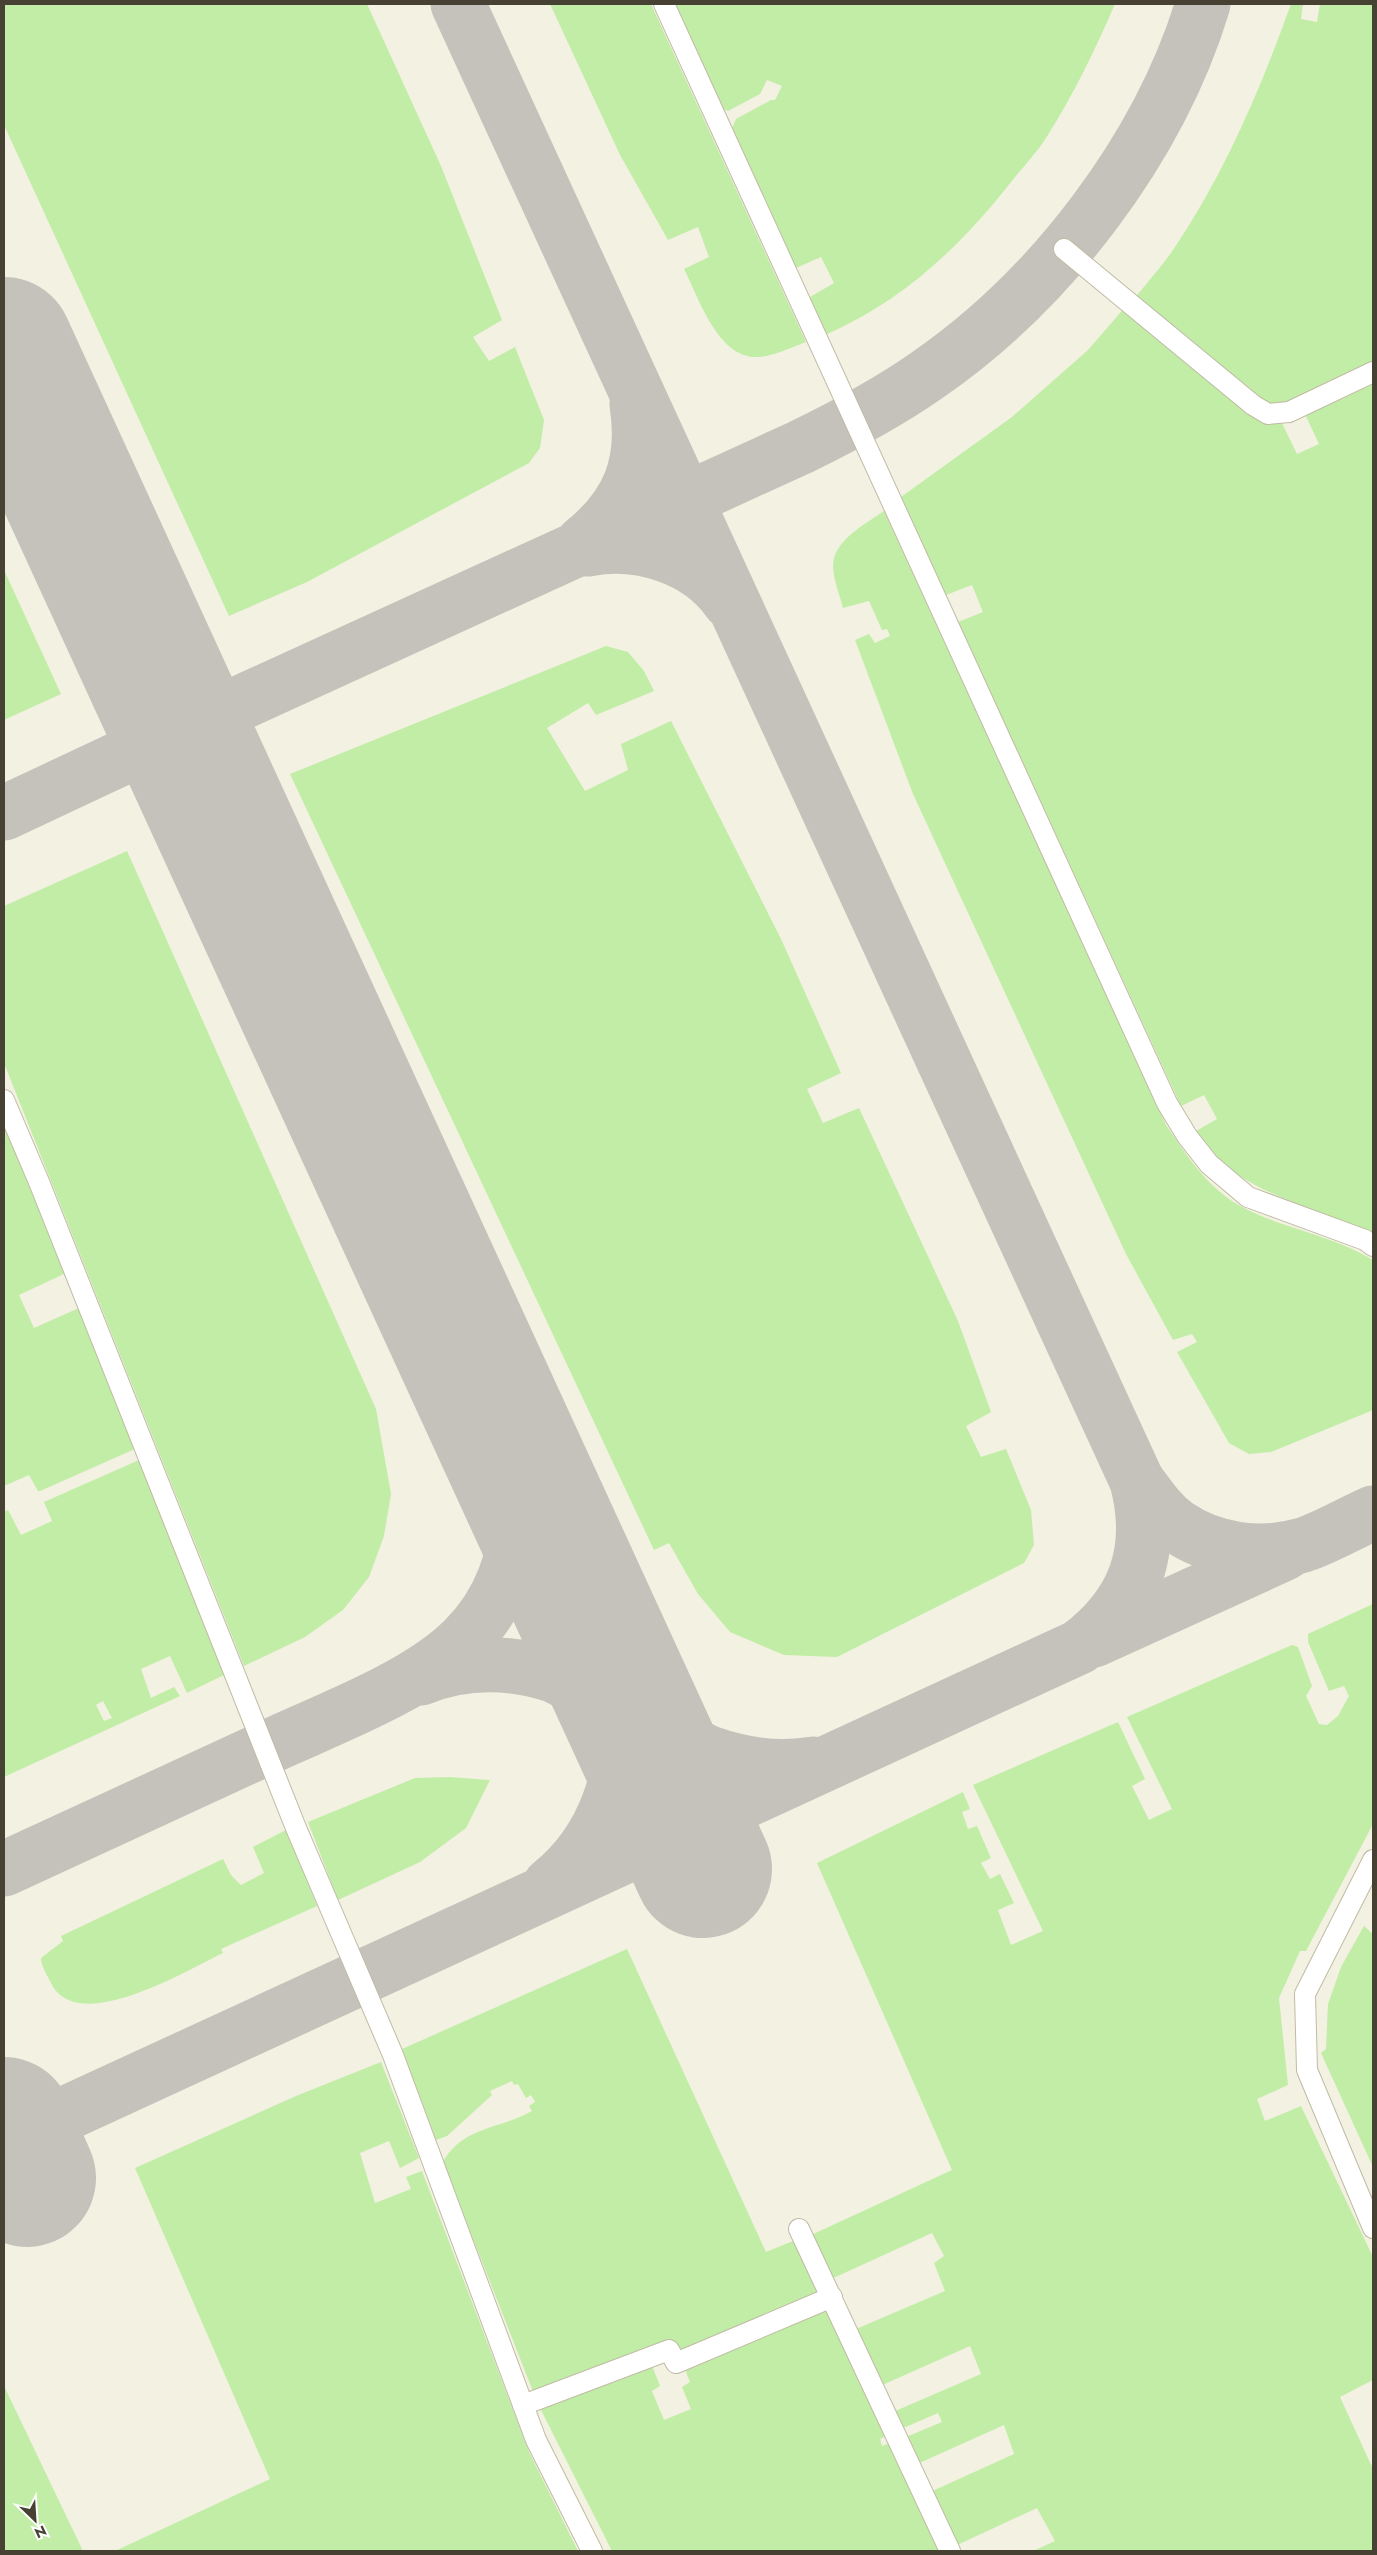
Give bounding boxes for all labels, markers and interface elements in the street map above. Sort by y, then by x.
north arrow [10,2495,60,2545]
text: N [31,2520,50,2543]

